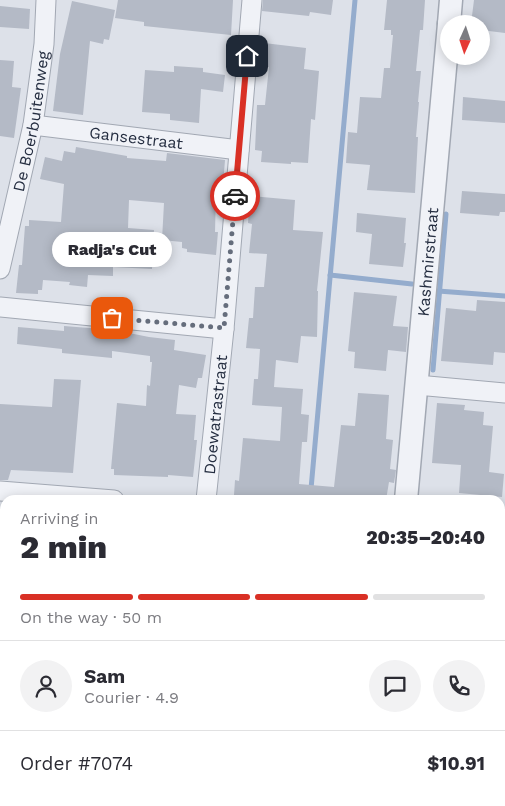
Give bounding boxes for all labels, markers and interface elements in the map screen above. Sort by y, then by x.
north arrow [440,15,490,65]
map controls [440,15,490,65]
pin [226,35,268,77]
icon: home [233,42,261,70]
street label: De Boerbuitenweg [9,49,53,194]
street label: Gansestraat [88,123,184,153]
courier [210,171,260,221]
icon: car [221,182,249,210]
street label: Kashmirstraat [414,206,442,317]
callout: Radja's Cut [52,233,172,268]
text: Radja's Cut [68,240,156,259]
pin [91,297,133,339]
icon: bag [98,304,126,332]
street label: Doewatrastraat [200,353,231,475]
text: Arriving in [20,509,98,528]
text: 20:35–20:40 [366,526,485,549]
text: 2 min [20,528,107,566]
text: On the way · 50 m [20,608,162,627]
button: person [20,660,72,712]
button: chat [369,660,421,712]
button: phone [433,660,485,712]
text: Sam [84,665,125,688]
text: Courier · 4.9 [84,688,179,707]
text: Order #7074 [20,752,133,775]
text: $10.91 [427,752,485,775]

